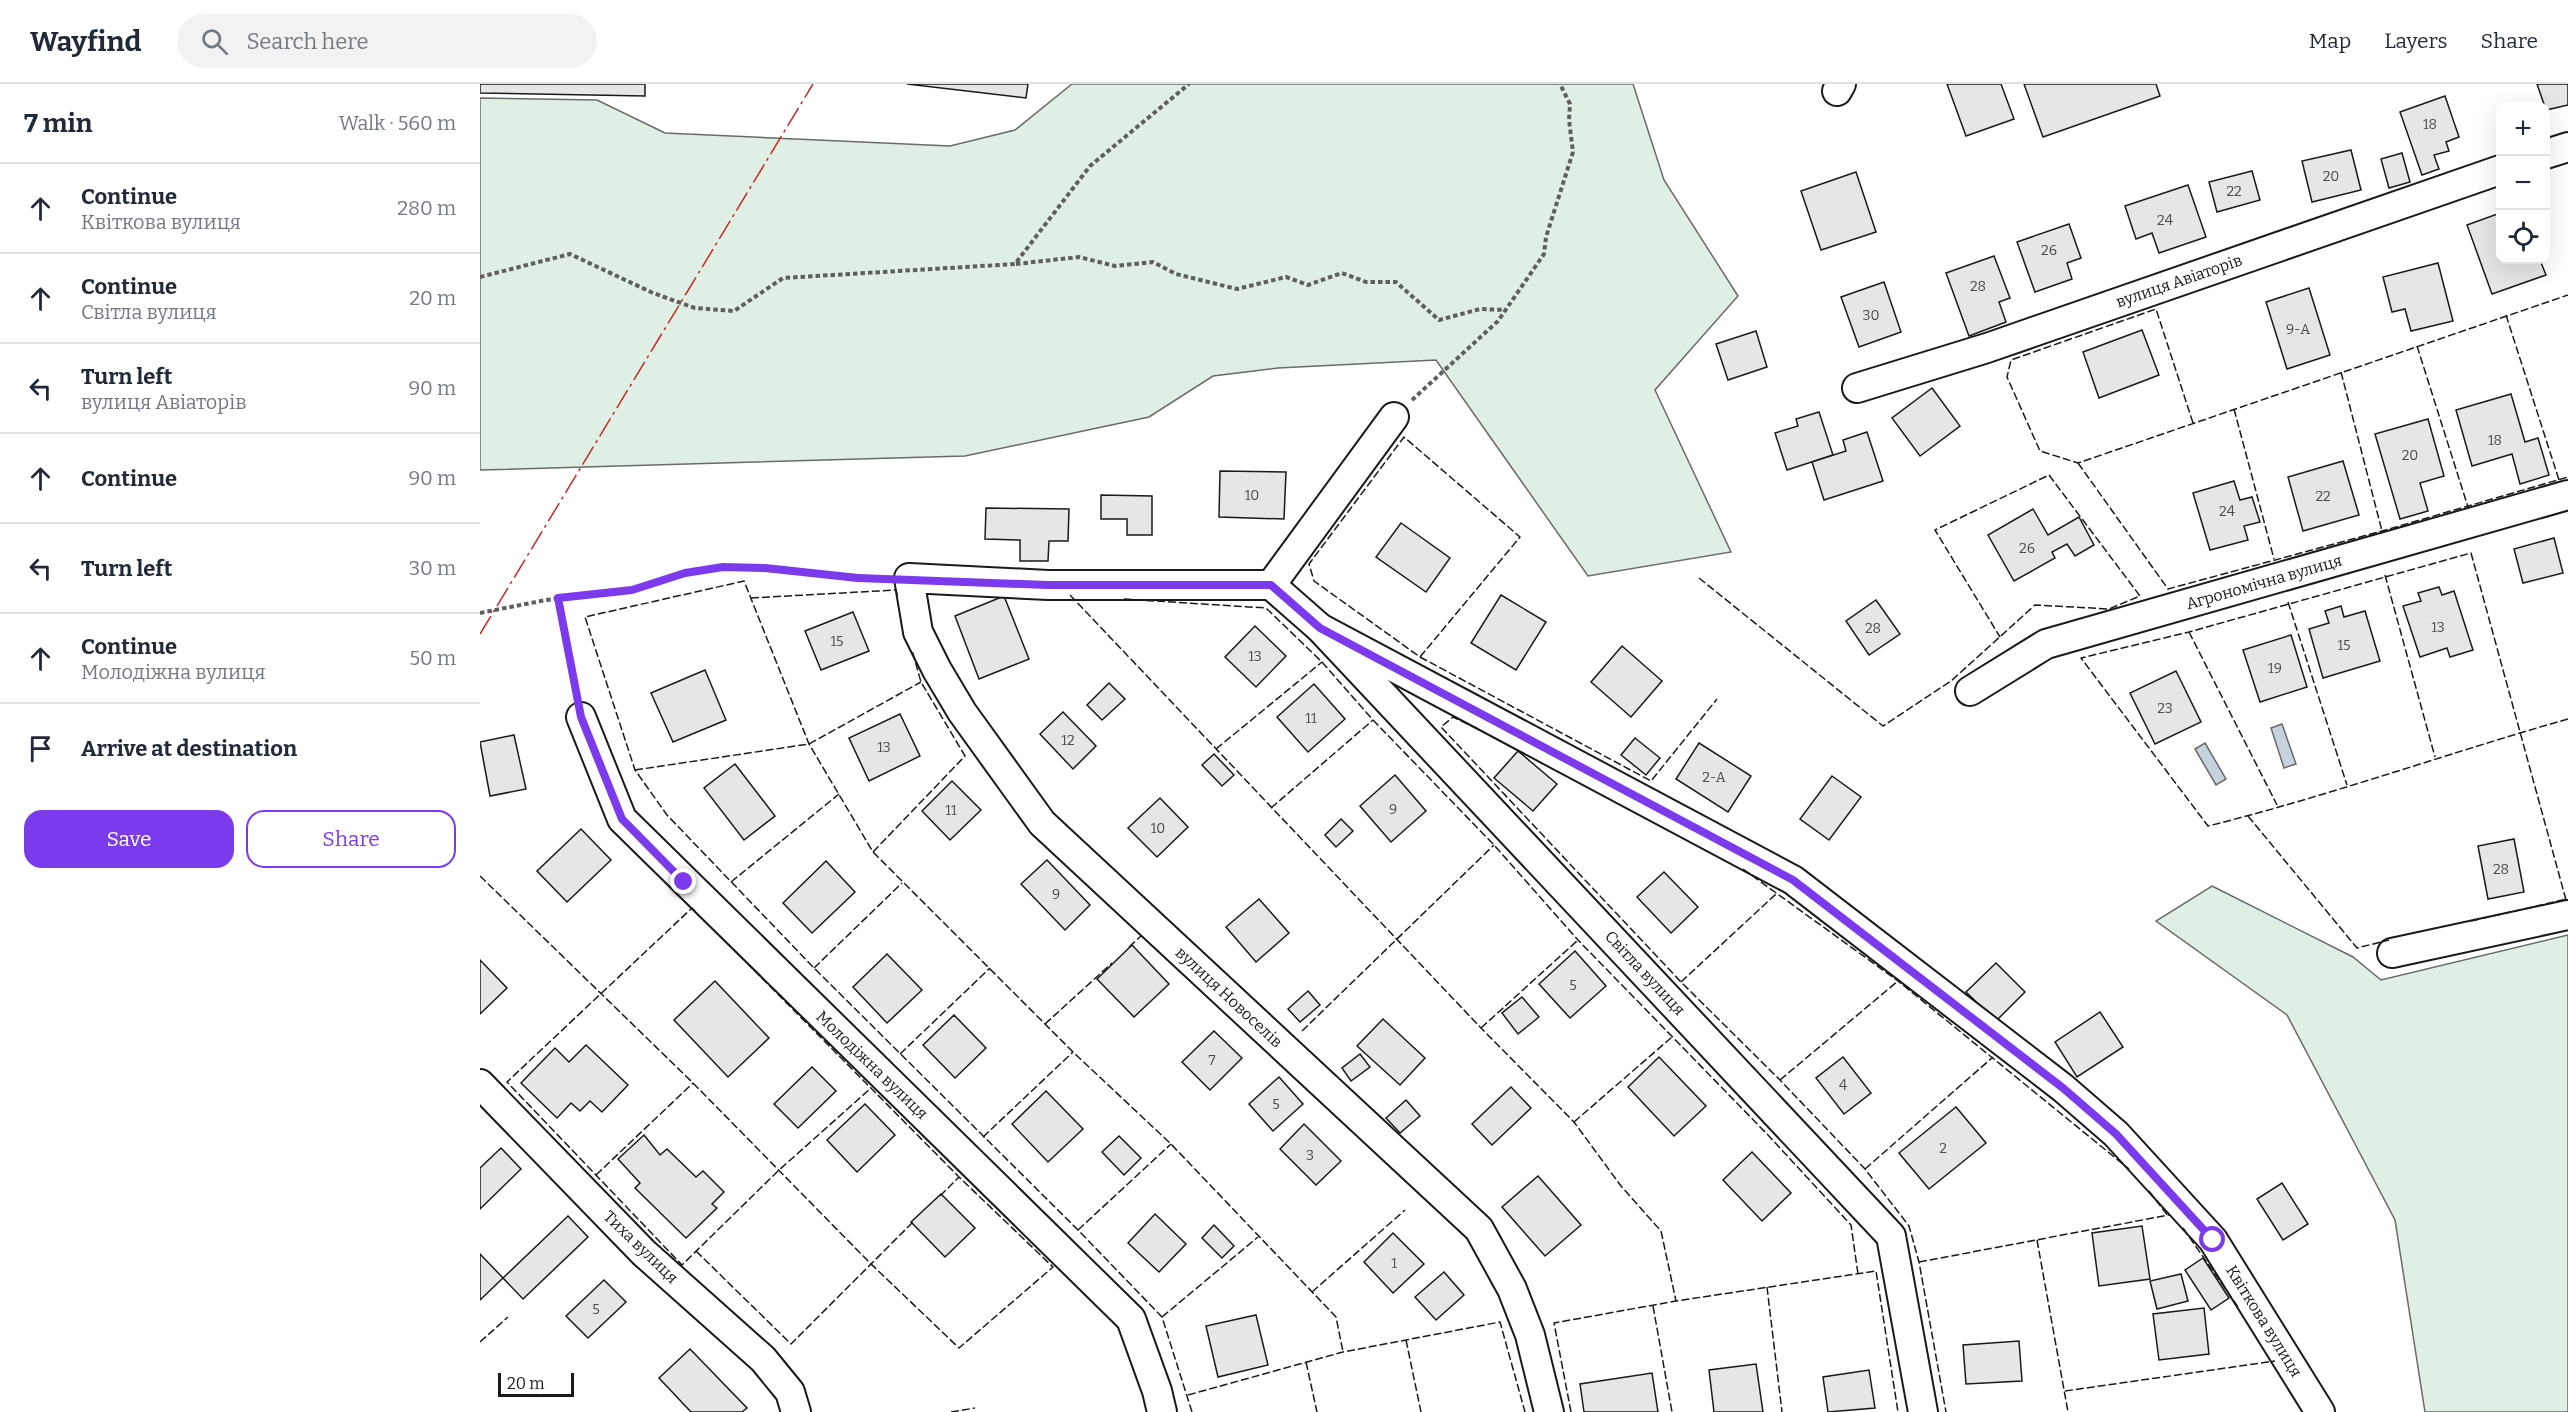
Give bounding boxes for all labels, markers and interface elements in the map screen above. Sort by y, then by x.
search box [177,14,597,68]
text: Wayfind [30,25,141,58]
icon: search [198,25,231,58]
text: Search here [246,28,369,55]
text: Map [2309,28,2351,54]
text: Layers [2384,28,2448,54]
text: Share [2481,28,2538,54]
map controls [2496,102,2550,264]
button: + [2496,102,2550,156]
text: 7 min [24,108,92,139]
text: Walk · 560 m [339,111,456,135]
house number: 18 [2423,116,2437,133]
button: − [2496,156,2550,210]
house number: 20 [2323,168,2339,185]
text: Continue [81,183,177,210]
house number: 22 [2226,183,2242,200]
icon: ahead [24,192,57,225]
text: 280 m [397,196,456,220]
text: Квіткова вулиця [81,210,241,234]
button: locate [2496,210,2550,264]
house number: 24 [2157,212,2173,229]
house number: 26 [2041,242,2057,259]
street label: вулиця Авіаторів [2113,250,2245,312]
text: Continue [81,273,177,300]
house number: 28 [1970,278,1986,295]
icon: ahead [24,282,57,315]
text: 20 m [409,286,456,310]
text: Світла вулиця [81,300,217,324]
house number: 30 [1863,307,1879,324]
house number: 9-А [2286,321,2310,338]
text: Turn left [81,363,173,390]
icon: left [24,372,57,405]
text: 90 m [408,376,456,400]
text: вулиця Авіаторів [81,390,246,414]
house number: 18 [2488,432,2502,449]
house number: 20 [2402,447,2418,464]
icon: ahead [24,462,57,495]
text: Continue [81,465,177,492]
text: 90 m [408,466,456,490]
house number: 10 [1245,487,1259,504]
house number: 22 [2315,488,2331,505]
house number: 24 [2219,503,2235,520]
house number: 26 [2019,540,2035,557]
street label: Агрономічна вулиця [2184,551,2344,613]
icon: left [24,552,57,585]
text: Turn left [81,555,173,582]
text: 30 m [409,556,456,580]
house number: 13 [2431,619,2445,636]
house number: 28 [1865,620,1881,637]
text: Continue [81,633,177,660]
house number: 15 [830,633,844,650]
house number: 15 [2337,637,2351,654]
icon: ahead [24,642,57,675]
text: 50 m [409,646,456,670]
house number: 13 [1248,648,1262,665]
text: Молодіжна вулиця [81,660,266,684]
house number: 19 [2268,660,2282,677]
house number: 23 [2157,700,2173,717]
house number: 11 [1305,710,1317,727]
icon: arrive [24,732,57,765]
house number: 12 [1061,732,1075,749]
text: Arrive at destination [81,735,297,762]
house number: 13 [877,739,891,756]
house number: 2-А [1702,769,1726,786]
house number: 9 [1389,801,1397,818]
house number: 11 [945,802,957,819]
button: Save [24,810,234,868]
button: Share [246,810,456,868]
house number: 10 [1151,820,1165,837]
house number: 28 [2493,861,2509,878]
route end [670,868,696,894]
house number: 9 [1052,886,1060,903]
street label: Світла вулиця [1601,927,1689,1019]
street label: вулиця Новоселів [1172,943,1286,1051]
house number: 5 [1569,977,1577,994]
street label: Молодіжна вулиця [812,1007,932,1123]
house number: 7 [1208,1052,1216,1069]
house number: 4 [1839,1077,1847,1094]
house number: 5 [1272,1096,1280,1113]
house number: 2 [1939,1140,1947,1157]
house number: 3 [1306,1147,1314,1164]
street label: Тиха вулиця [600,1207,682,1287]
route start [2199,1226,2225,1252]
house number: 1 [1391,1255,1397,1272]
street label: Квіткова вулиця [2222,1262,2306,1380]
house number: 5 [592,1301,600,1318]
scale bar [498,1370,574,1398]
text: 20 m [507,1374,544,1393]

